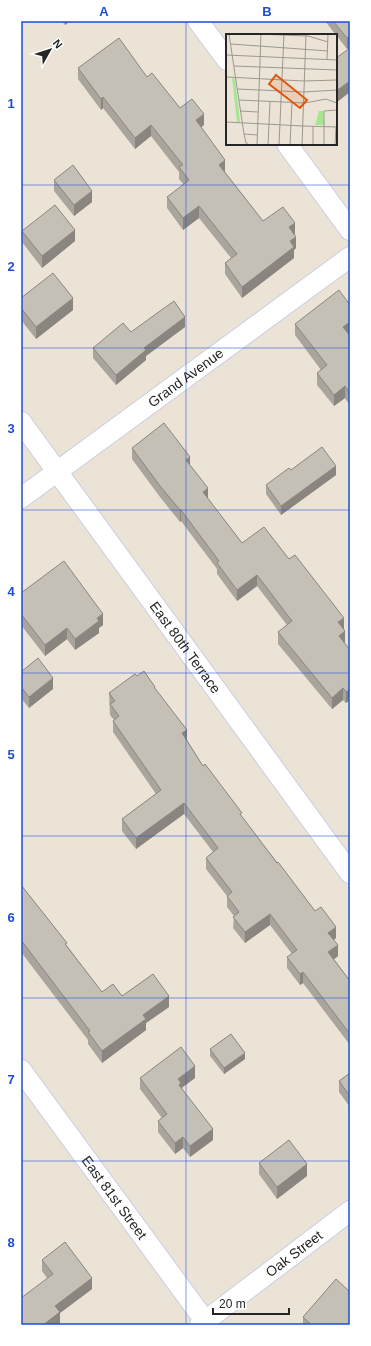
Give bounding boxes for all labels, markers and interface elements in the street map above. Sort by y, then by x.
text: A [99,4,109,19]
text: B [262,4,272,19]
north arrow [30,30,70,70]
inset map [226,34,337,145]
text: N [51,37,65,51]
text: 1 [7,96,15,111]
text: 2 [7,259,15,274]
street label: Grand Avenue [145,344,227,410]
text: 3 [7,421,15,436]
text: 4 [7,584,15,599]
street label: East 80th Terrace [147,598,224,697]
text: 5 [7,747,15,762]
text: 6 [7,910,15,925]
text: 7 [7,1072,15,1087]
street label: East 81st Street [79,1152,150,1242]
street label: Oak Street [262,1227,326,1280]
text: 8 [7,1235,15,1250]
scale bar [213,1290,289,1316]
text: 20 m [219,1297,246,1311]

